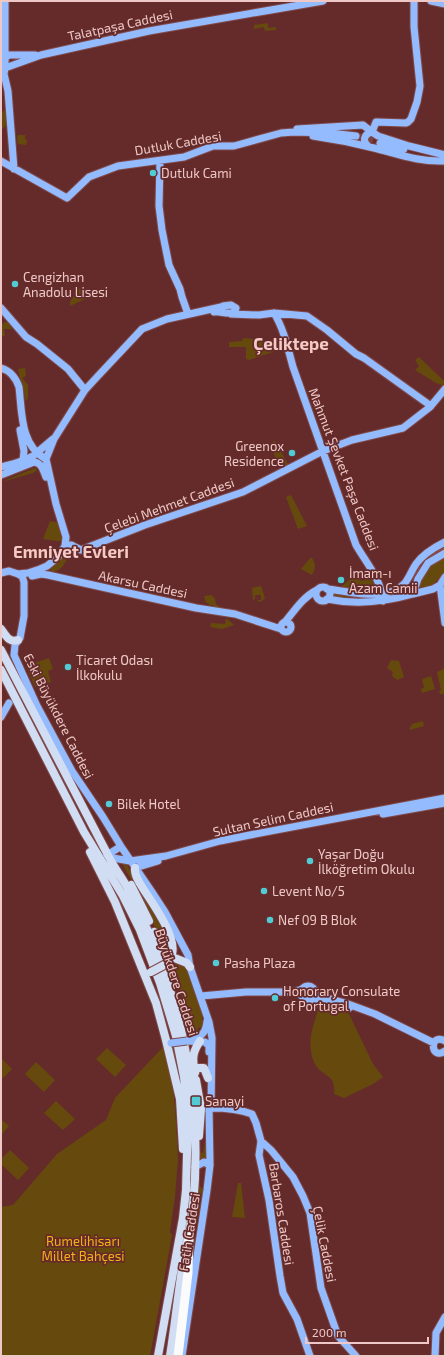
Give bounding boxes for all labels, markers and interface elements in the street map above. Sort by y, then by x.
street label: Talatpaşa Caddesi [66,6,174,45]
street label: Dutluk Caddesi [133,127,223,159]
place label: Dutluk Cami [161,165,232,181]
marker: Dutluk Cami [148,168,158,178]
place label: Cengizhan Anadolu Lisesi [23,269,108,300]
marker: Cengizhan Anadolu Lisesi [10,279,20,289]
district label: Çeliktepe [253,333,329,355]
street label: Mahmut Şevket Paşa Caddesi [305,385,382,553]
place label: Greenox Residence [224,438,284,469]
marker: Greenox Residence [287,448,297,458]
street label: Çelebi Mehmet Caddesi [102,474,237,537]
district label: Emniyet Evleri [13,541,129,562]
place label: İmam-ı Azam Camii [349,565,418,596]
street label: Akarsu Caddesi [97,567,189,601]
marker: İmam-ı Azam Camii [336,575,346,585]
street label: Eski Büyükdere Caddesi [20,651,98,781]
place label: Ticaret Odası İlkokulu [76,652,153,683]
marker: Ticaret Odası İlkokulu [63,662,73,672]
place label: Bilek Hotel [117,796,181,812]
street label: Sultan Selim Caddesi [211,798,335,840]
marker: Bilek Hotel [104,799,114,809]
place label: Yaşar Doğu İlköğretim Okulu [318,846,415,877]
marker: Yaşar Doğu İlköğretim Okulu [305,856,315,866]
place label: Levent No/5 [272,883,345,899]
marker: Levent No/5 [259,886,269,896]
place label: Nef 09 B Blok [278,912,357,928]
marker: Nef 09 B Blok [265,915,275,925]
street label: Büyükdere Caddesi [152,926,202,1038]
place label: Pasha Plaza [224,955,295,971]
marker: Pasha Plaza [211,958,221,968]
place label: Honorary Consulate of Portugal [283,983,400,1014]
marker: Honorary Consulate of Portugal [270,993,280,1003]
place label: Sanayi [205,1093,244,1109]
marker: Sanayi [190,1095,202,1107]
street label: Barbaros Caddesi [266,1162,298,1266]
street label: Fatih Caddesi [175,1192,203,1272]
street label: Çelik Caddesi [309,1205,340,1284]
park label: Rumelihisarı Millet Bahçesi [42,1233,125,1265]
scale bar [306,1319,428,1345]
text: 200 m [312,1325,346,1339]

